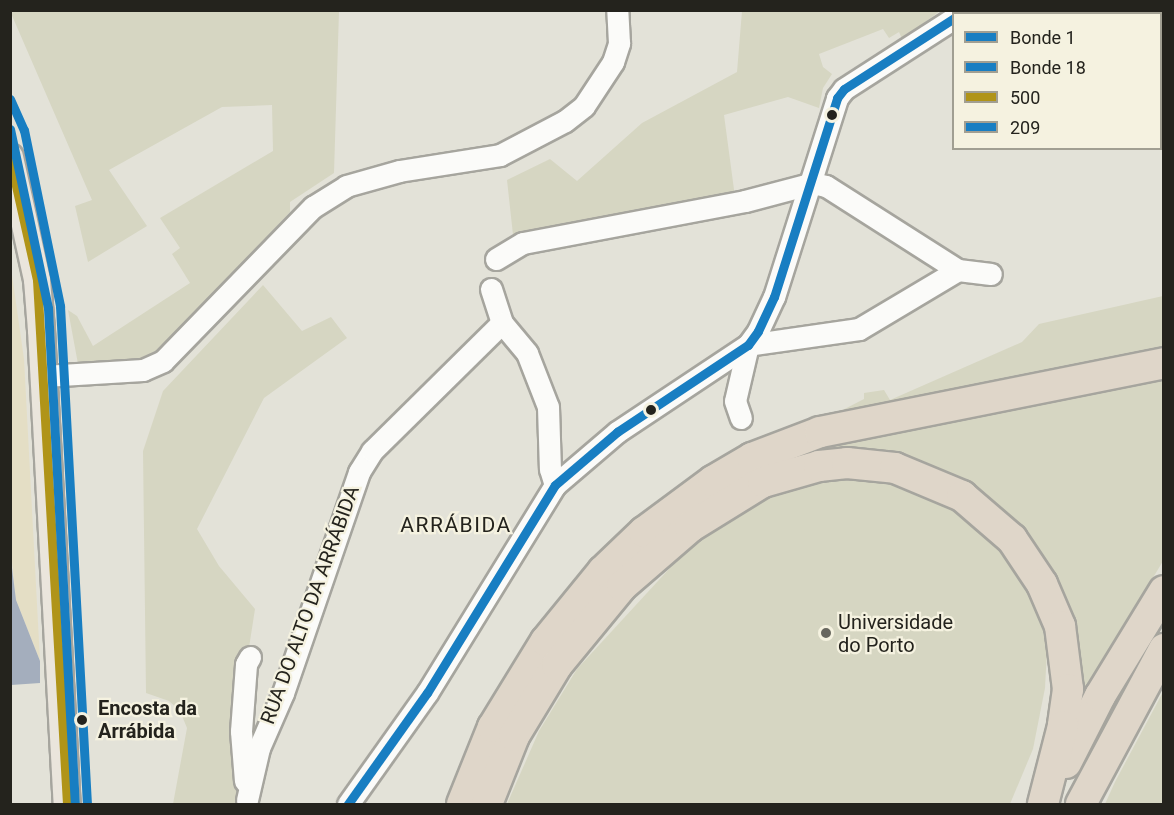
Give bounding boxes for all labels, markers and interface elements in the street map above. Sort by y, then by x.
legend [952,12,1162,150]
text: Bonde 1 [1010,27,1076,48]
text: Bonde 18 [1010,57,1086,78]
text: 500 [1010,87,1040,108]
unlabelled marker [826,109,838,121]
text: 209 [1010,117,1040,138]
unlabelled marker [645,404,657,416]
street label: RUA DO ALTO DA ARRÁBIDA [256,483,364,727]
district label: ARRÁBIDA [400,512,512,538]
place label: Universidade do Porto [838,610,953,657]
marker: Universidade do Porto [819,626,833,640]
place label: Encosta da Arrábida [98,696,197,743]
marker: Encosta da Arrábida [71,709,93,731]

